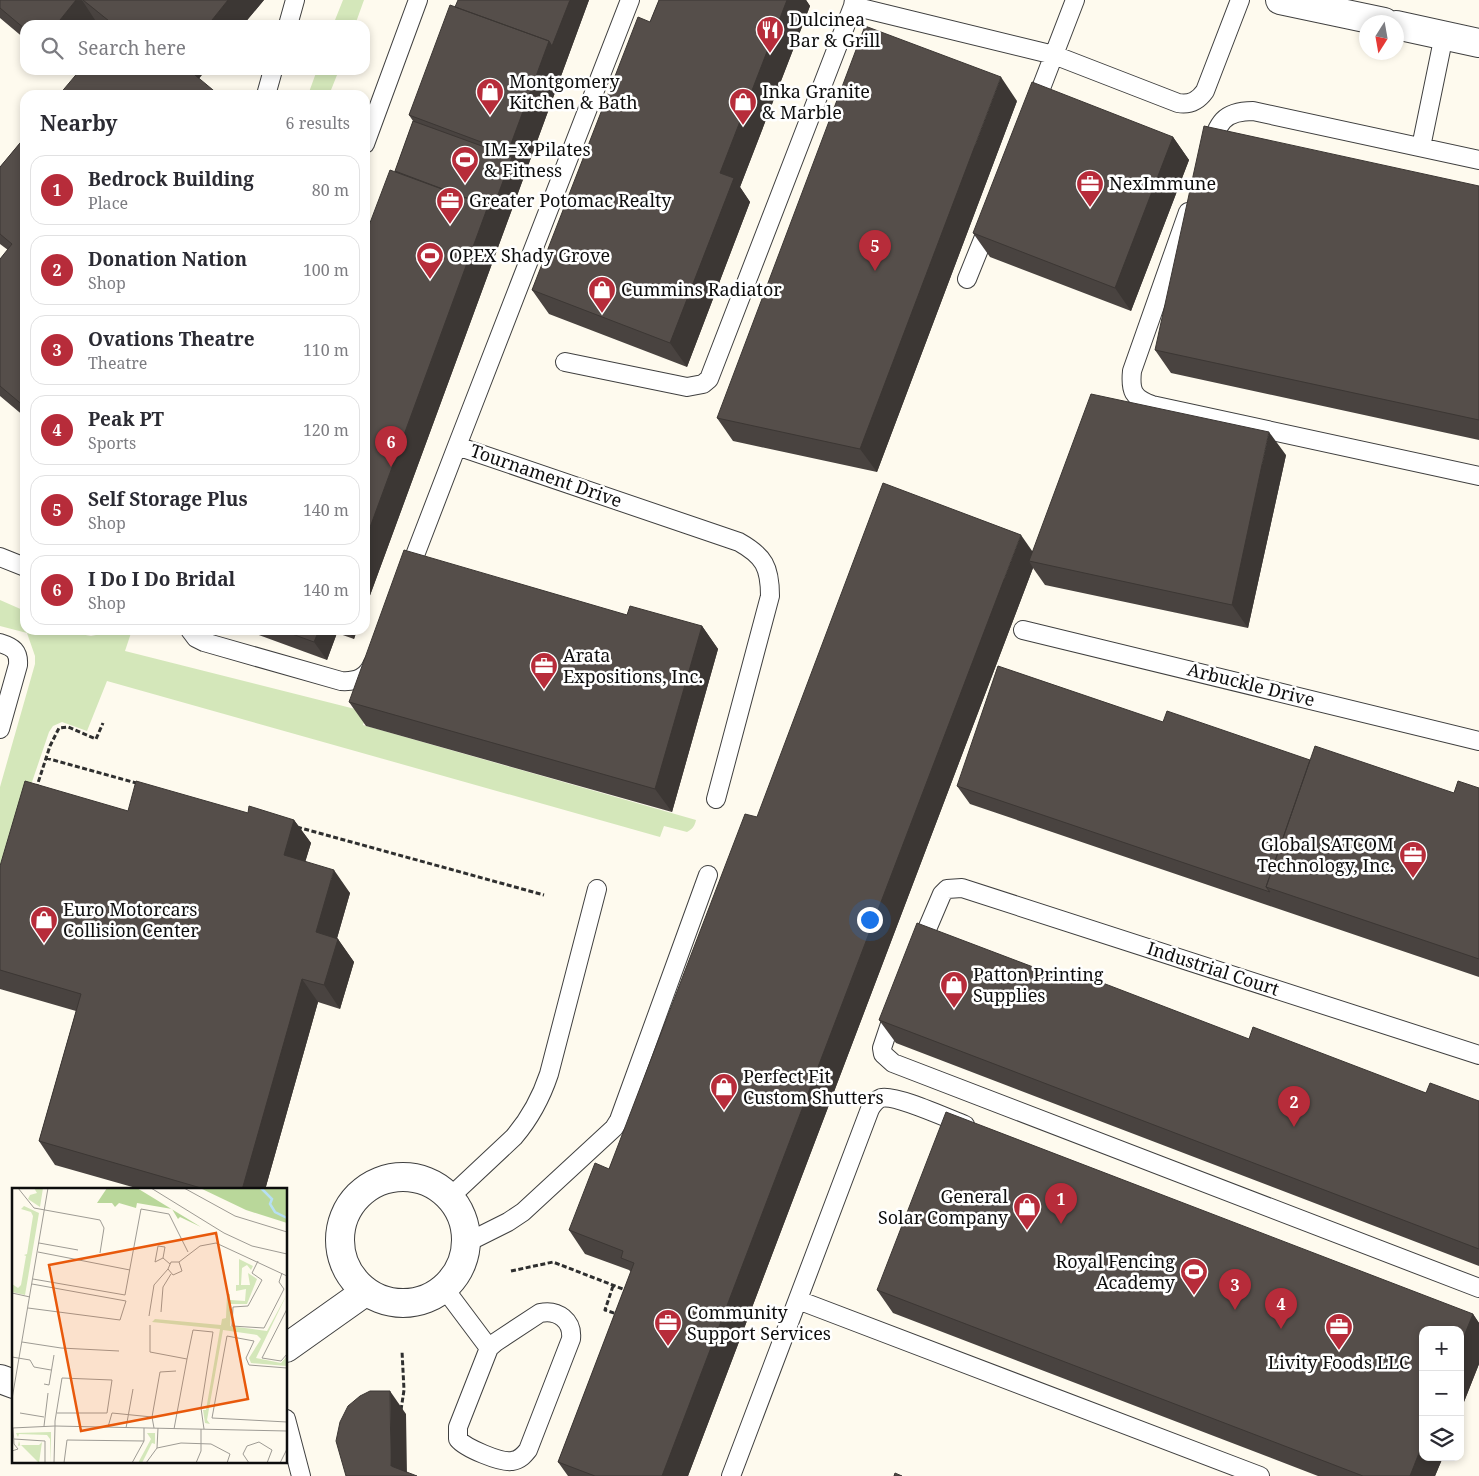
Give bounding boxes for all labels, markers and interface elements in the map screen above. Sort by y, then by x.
place label: Dulcinea Bar & Grill [789,7,881,52]
restaurant icon: Dulcinea Bar & Grill [755,15,785,54]
north arrow [1359,15,1404,60]
search box [20,20,370,75]
icon: search [38,34,66,62]
text: Search here [78,35,186,61]
place label: Montgomery Kitchen & Bath [509,69,638,114]
shop icon: Montgomery Kitchen & Bath [475,77,505,116]
place label: Inka Granite & Marble [762,79,870,124]
shop icon: Inka Granite & Marble [728,87,758,126]
text: Nearby [40,109,118,137]
text: 6 results [286,112,350,134]
place label: IM=X Pilates & Fitness [484,137,591,182]
sports icon: IM=X Pilates & Fitness [450,145,480,184]
text: Bedrock Building [88,166,254,192]
office icon: NexImmune [1075,169,1105,208]
place label: NexImmune [1109,171,1216,195]
text: 1 [52,179,62,201]
text: 80 m [312,179,349,201]
office icon: Greater Potomac Realty [435,186,465,225]
place label: Greater Potomac Realty [469,188,672,212]
text: Place [88,192,128,214]
pin: 5 [859,230,891,271]
sports icon: OPEX Shady Grove [415,241,445,280]
place label: OPEX Shady Grove [449,243,610,267]
text: Donation Nation [88,246,247,272]
text: 2 [52,259,62,281]
text: 100 m [303,259,349,281]
text: Shop [88,272,126,294]
shop icon: Cummins Radiator [587,275,617,314]
place label: Cummins Radiator [621,277,782,301]
text: Ovations Theatre [88,326,255,352]
text: 3 [52,339,62,361]
text: 110 m [303,339,349,361]
text: Theatre [88,352,147,374]
text: Peak PT [88,406,164,432]
text: 4 [52,419,62,441]
text: 120 m [303,419,349,441]
pin: 6 [375,426,407,467]
text: Sports [88,432,136,454]
street label: Tournament Drive [467,438,625,512]
text: Self Storage Plus [88,486,248,512]
text: 5 [52,499,62,521]
text: 140 m [303,499,349,521]
text: Shop [88,512,126,534]
text: I Do I Do Bridal [88,566,235,592]
text: 6 [52,579,62,601]
text: 140 m [303,579,349,601]
text: Shop [88,592,126,614]
place label: Arata Expositions, Inc. [563,643,703,688]
office icon: Arata Expositions, Inc. [529,651,559,690]
street label: Arbuckle Drive [1185,657,1317,711]
place label: Global SATCOM Technology, Inc. [1257,832,1394,877]
office icon: Global SATCOM Technology, Inc. [1398,840,1428,879]
place label: Euro Motorcars Collision Center [63,897,199,942]
shop icon: Euro Motorcars Collision Center [29,905,59,944]
your location [857,907,883,933]
street label: Industrial Court [1144,935,1282,1001]
place label: Patton Printing Supplies [973,962,1104,1007]
shop icon: Patton Printing Supplies [939,970,969,1009]
place label: Perfect Fit Custom Shutters [743,1064,884,1109]
shop icon: Perfect Fit Custom Shutters [709,1072,739,1111]
pin: 2 [1278,1086,1310,1127]
pin: 1 [1045,1183,1077,1224]
place label: General Solar Company [878,1184,1009,1229]
inset map [12,1188,288,1464]
shop icon: General Solar Company [1012,1192,1042,1231]
place label: Royal Fencing Academy [1056,1249,1176,1294]
sports icon: Royal Fencing Academy [1179,1257,1209,1296]
pin: 3 [1219,1269,1251,1310]
pin: 4 [1265,1288,1297,1329]
place label: Community Support Services [687,1300,831,1345]
office icon: Community Support Services [653,1308,683,1347]
office icon: Livity Foods LLC [1324,1312,1354,1351]
map controls [1419,1326,1464,1461]
button: + [1419,1326,1464,1371]
place label: Livity Foods LLC [1268,1350,1410,1374]
button: − [1419,1371,1464,1416]
button: layers [1419,1416,1464,1461]

